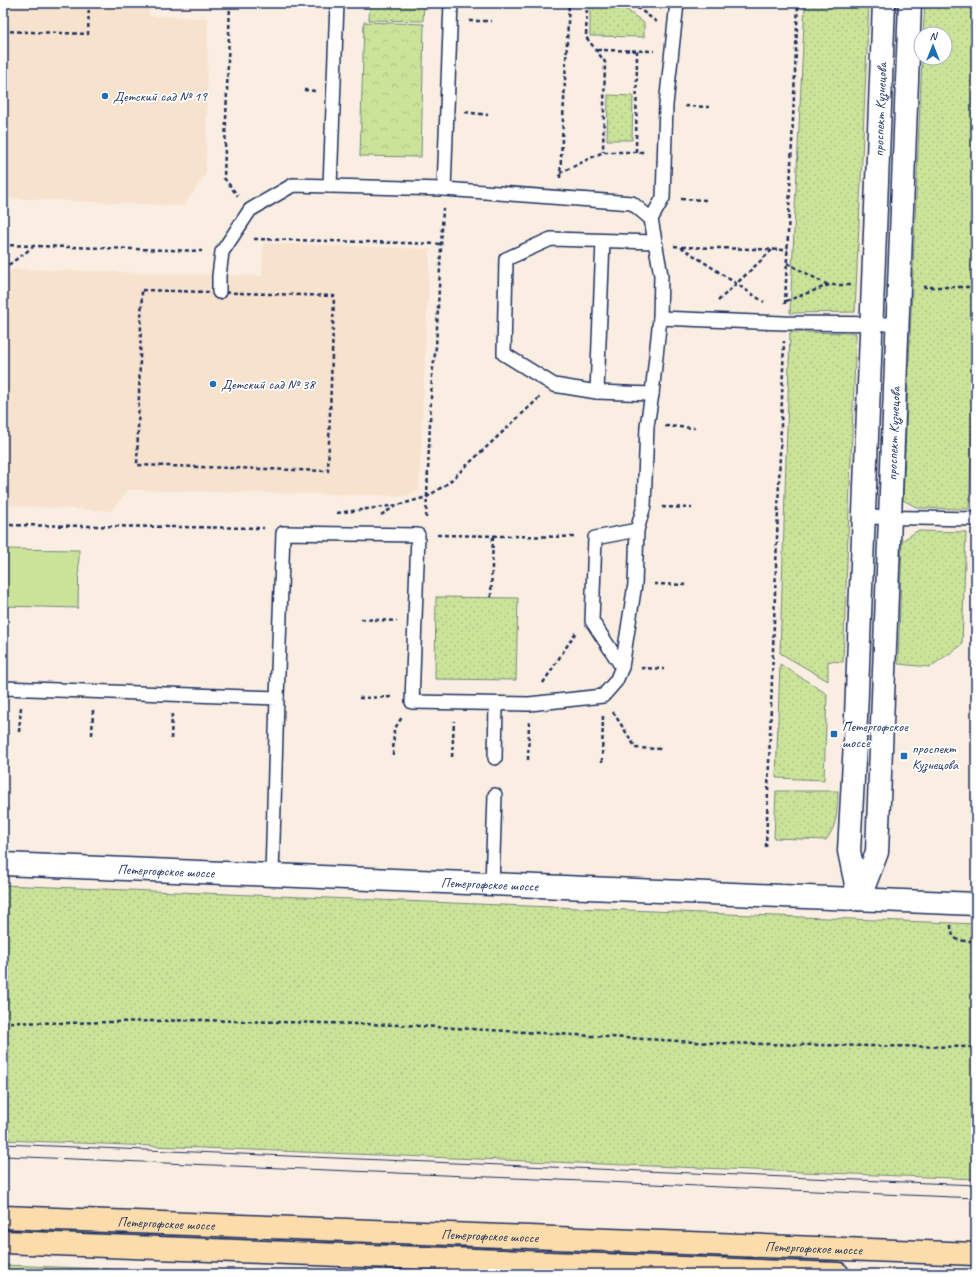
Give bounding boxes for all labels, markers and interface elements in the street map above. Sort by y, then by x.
north arrow [913,26,953,66]
text: N [930,29,939,43]
street label: проспект Кузнецова [870,61,891,157]
place label: Детский сад № 19 [113,88,208,105]
marker: Детский сад № 19 [100,91,110,101]
place label: Детский сад № 38 [221,376,316,393]
marker: Детский сад № 38 [208,379,218,389]
street label: проспект Кузнецова [883,385,904,481]
place label: Петергофское шоссе [842,718,909,751]
marker: Петергофское шоссе [829,729,839,739]
place label: проспект Кузнецова [912,740,959,773]
marker: проспект Кузнецова [899,751,909,761]
street label: Петергофское шоссе [117,861,216,882]
street label: Петергофское шоссе [441,874,540,895]
street label: Петергофское шоссе [117,1213,216,1234]
street label: Петергофское шоссе [441,1226,540,1246]
street label: Петергофское шоссе [765,1238,864,1259]

